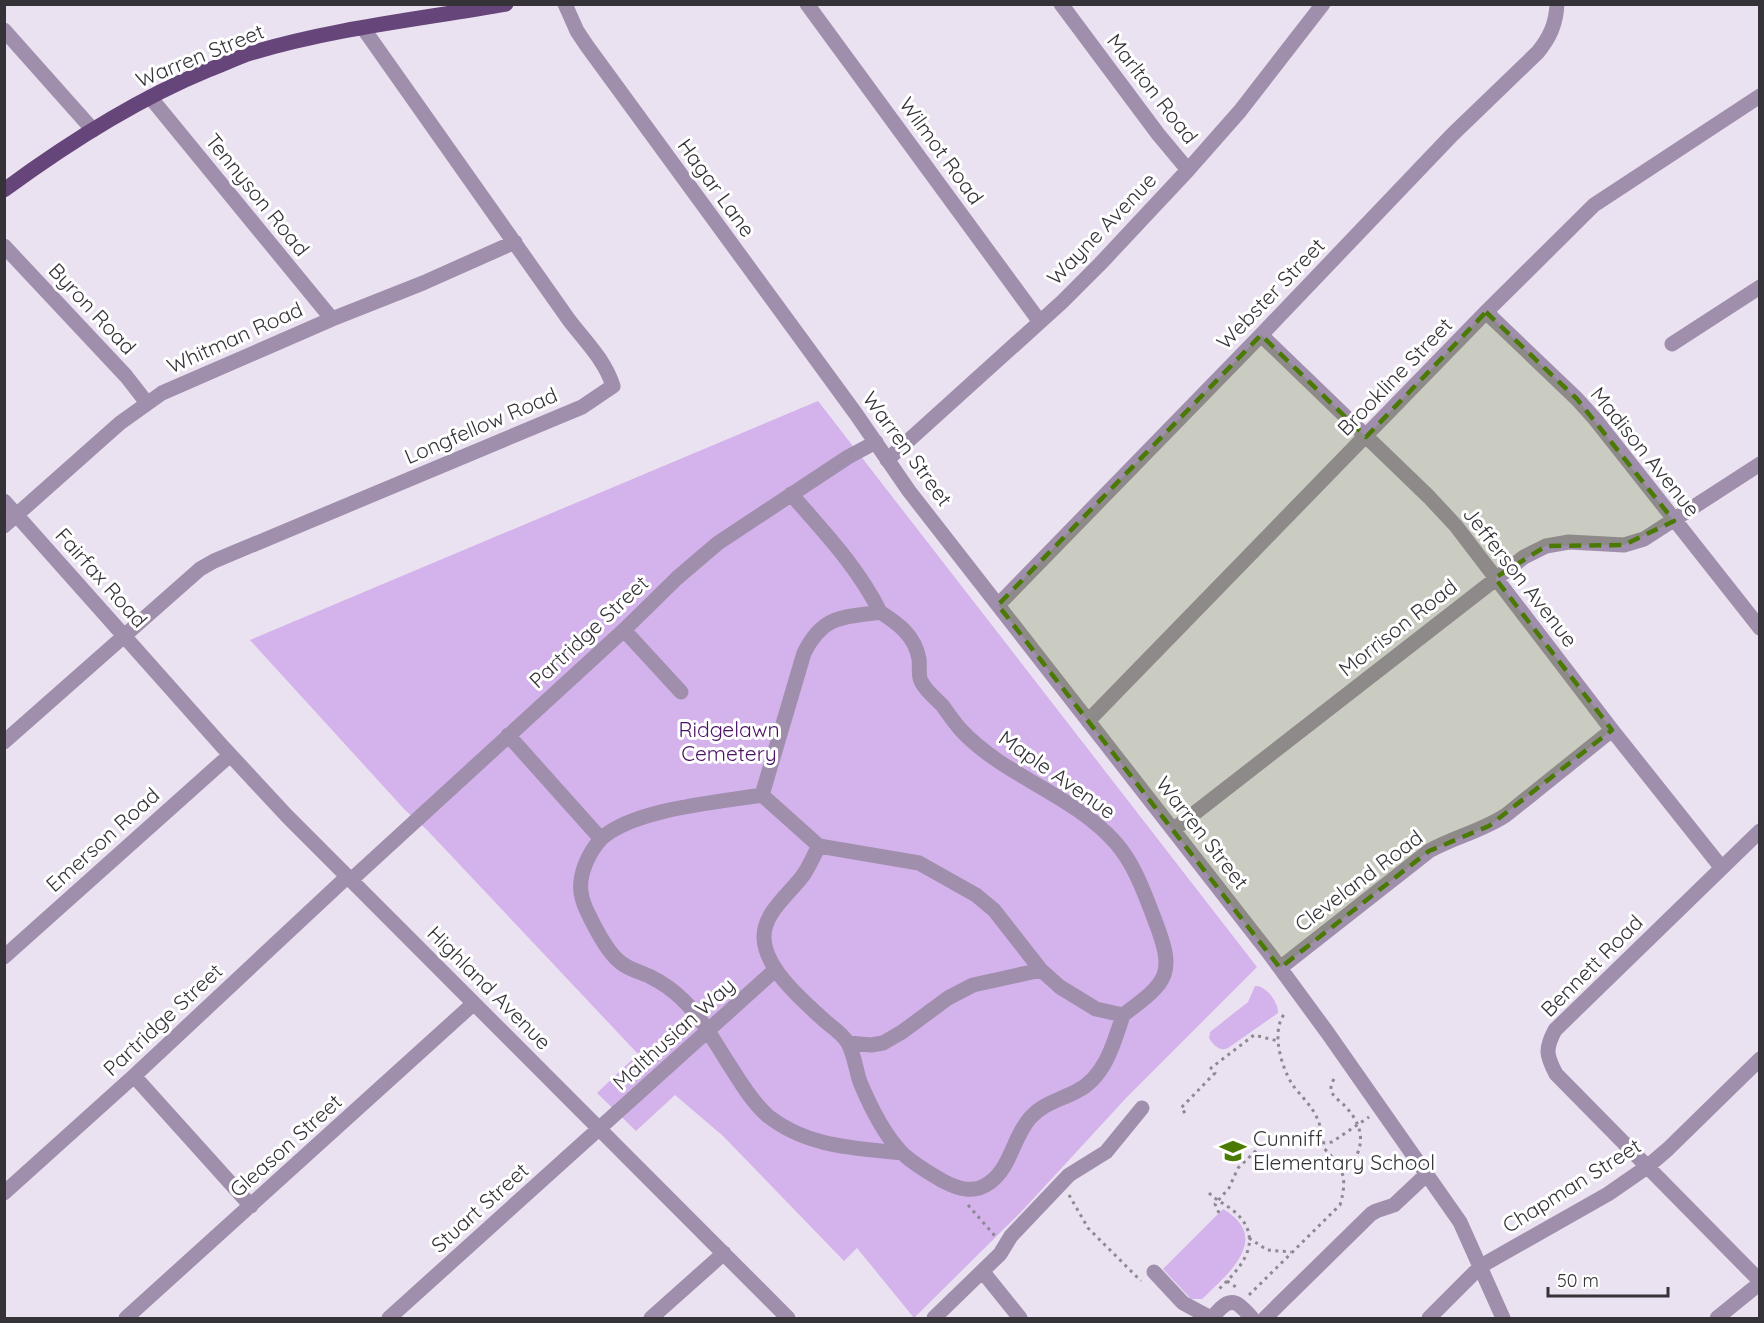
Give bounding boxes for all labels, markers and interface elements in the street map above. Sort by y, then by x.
street label: Warren Street [132,18,267,93]
street label: Marlton Road [1102,28,1204,149]
street label: Wilmot Road [894,92,989,209]
street label: Tennyson Road [200,128,315,261]
street label: Hagar Lane [672,133,761,242]
street label: Wayne Avenue [1041,167,1161,290]
street label: Webster Street [1211,232,1330,354]
street label: Byron Road [44,257,142,360]
street label: Whitman Road [163,296,306,379]
street label: Brookline Street [1331,312,1457,441]
street label: Longfellow Road [400,381,561,469]
street label: Madison Avenue [1585,381,1706,522]
street label: Warren Street [857,386,958,511]
street label: Jefferson Avenue [1458,501,1584,652]
street label: Fairfax Road [50,522,153,632]
street label: Partridge Street [523,569,653,693]
street label: Morrison Road [1333,573,1462,682]
park label: Ridgelawn Cemetery [678,716,780,766]
street label: Maple Avenue [994,724,1121,824]
street label: Warren Street [1151,771,1255,894]
street label: Emerson Road [40,782,164,897]
street label: Cleveland Road [1289,824,1427,937]
street label: Bennett Road [1535,909,1648,1022]
street label: Highland Avenue [422,920,557,1055]
street label: Partridge Street [97,957,227,1081]
street label: Malthusian Way [607,972,740,1095]
street label: Gleason Street [224,1088,347,1202]
place label: Cunniff Elementary School [1253,1125,1435,1175]
street label: Chapman Street [1497,1132,1645,1238]
school or university icon: Cunniff Elementary School [1218,1136,1248,1166]
street label: Stuart Street [425,1157,533,1258]
scale bar [1548,1260,1668,1298]
text: 50 m [1557,1269,1599,1292]

